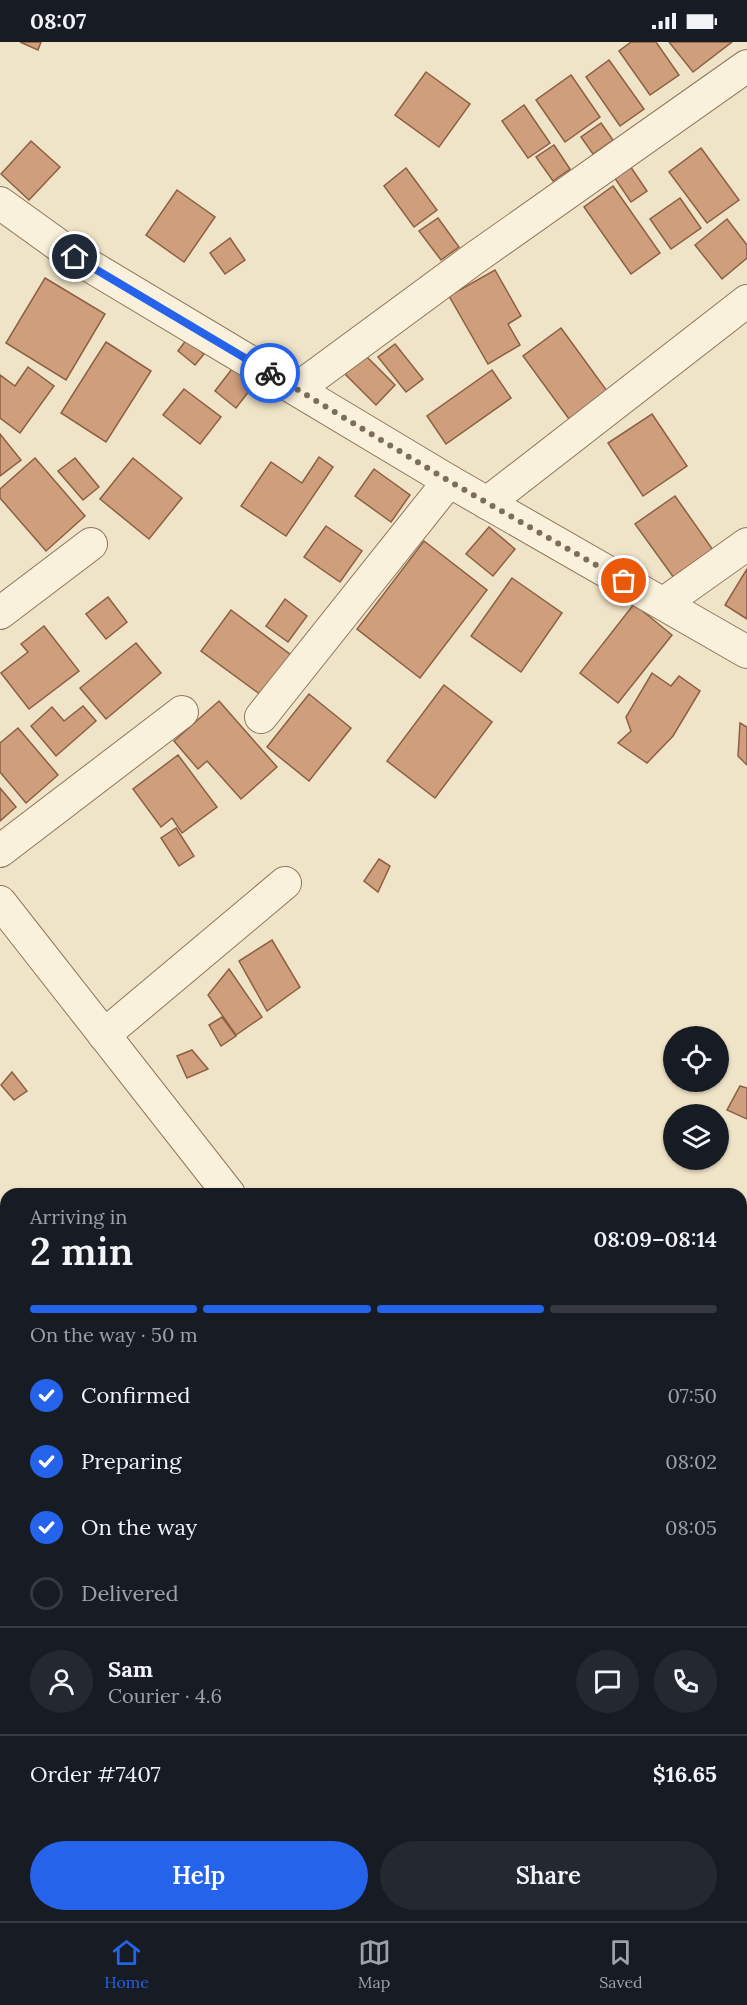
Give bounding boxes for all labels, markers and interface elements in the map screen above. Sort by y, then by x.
text: 08:07 [30,7,86,35]
pin [49,231,100,282]
icon: home [58,240,91,273]
courier [240,343,300,403]
icon: bike [254,357,287,390]
pin [598,555,649,606]
icon: bag [607,564,640,597]
map controls [663,1026,729,1170]
button: locate [663,1026,729,1092]
button: layers [663,1104,729,1170]
text: Arriving in [30,1204,127,1229]
text: 08:09–08:14 [593,1225,717,1253]
text: 2 min [30,1226,133,1276]
text: On the way · 50 m [30,1322,198,1347]
icon: check [30,1379,63,1412]
text: Confirmed [81,1381,190,1409]
text: 07:50 [667,1383,717,1408]
icon: check [30,1445,63,1478]
text: Preparing [81,1447,181,1475]
text: 08:02 [665,1449,717,1474]
icon: check [30,1511,63,1544]
text: On the way [81,1513,197,1541]
text: 08:05 [665,1515,717,1540]
text: Delivered [81,1579,179,1607]
button: person [30,1650,93,1713]
button: chat [576,1650,639,1713]
button: phone [654,1650,717,1713]
text: Sam [108,1655,153,1683]
text: Courier · 4.6 [108,1683,222,1708]
text: Order #7407 [30,1760,161,1788]
text: $16.65 [653,1760,717,1788]
button: Help [30,1841,368,1910]
button: Share [380,1841,717,1910]
tab: Home [104,1936,149,1992]
tab: Map [358,1936,391,1992]
tab: Saved [599,1936,643,1992]

